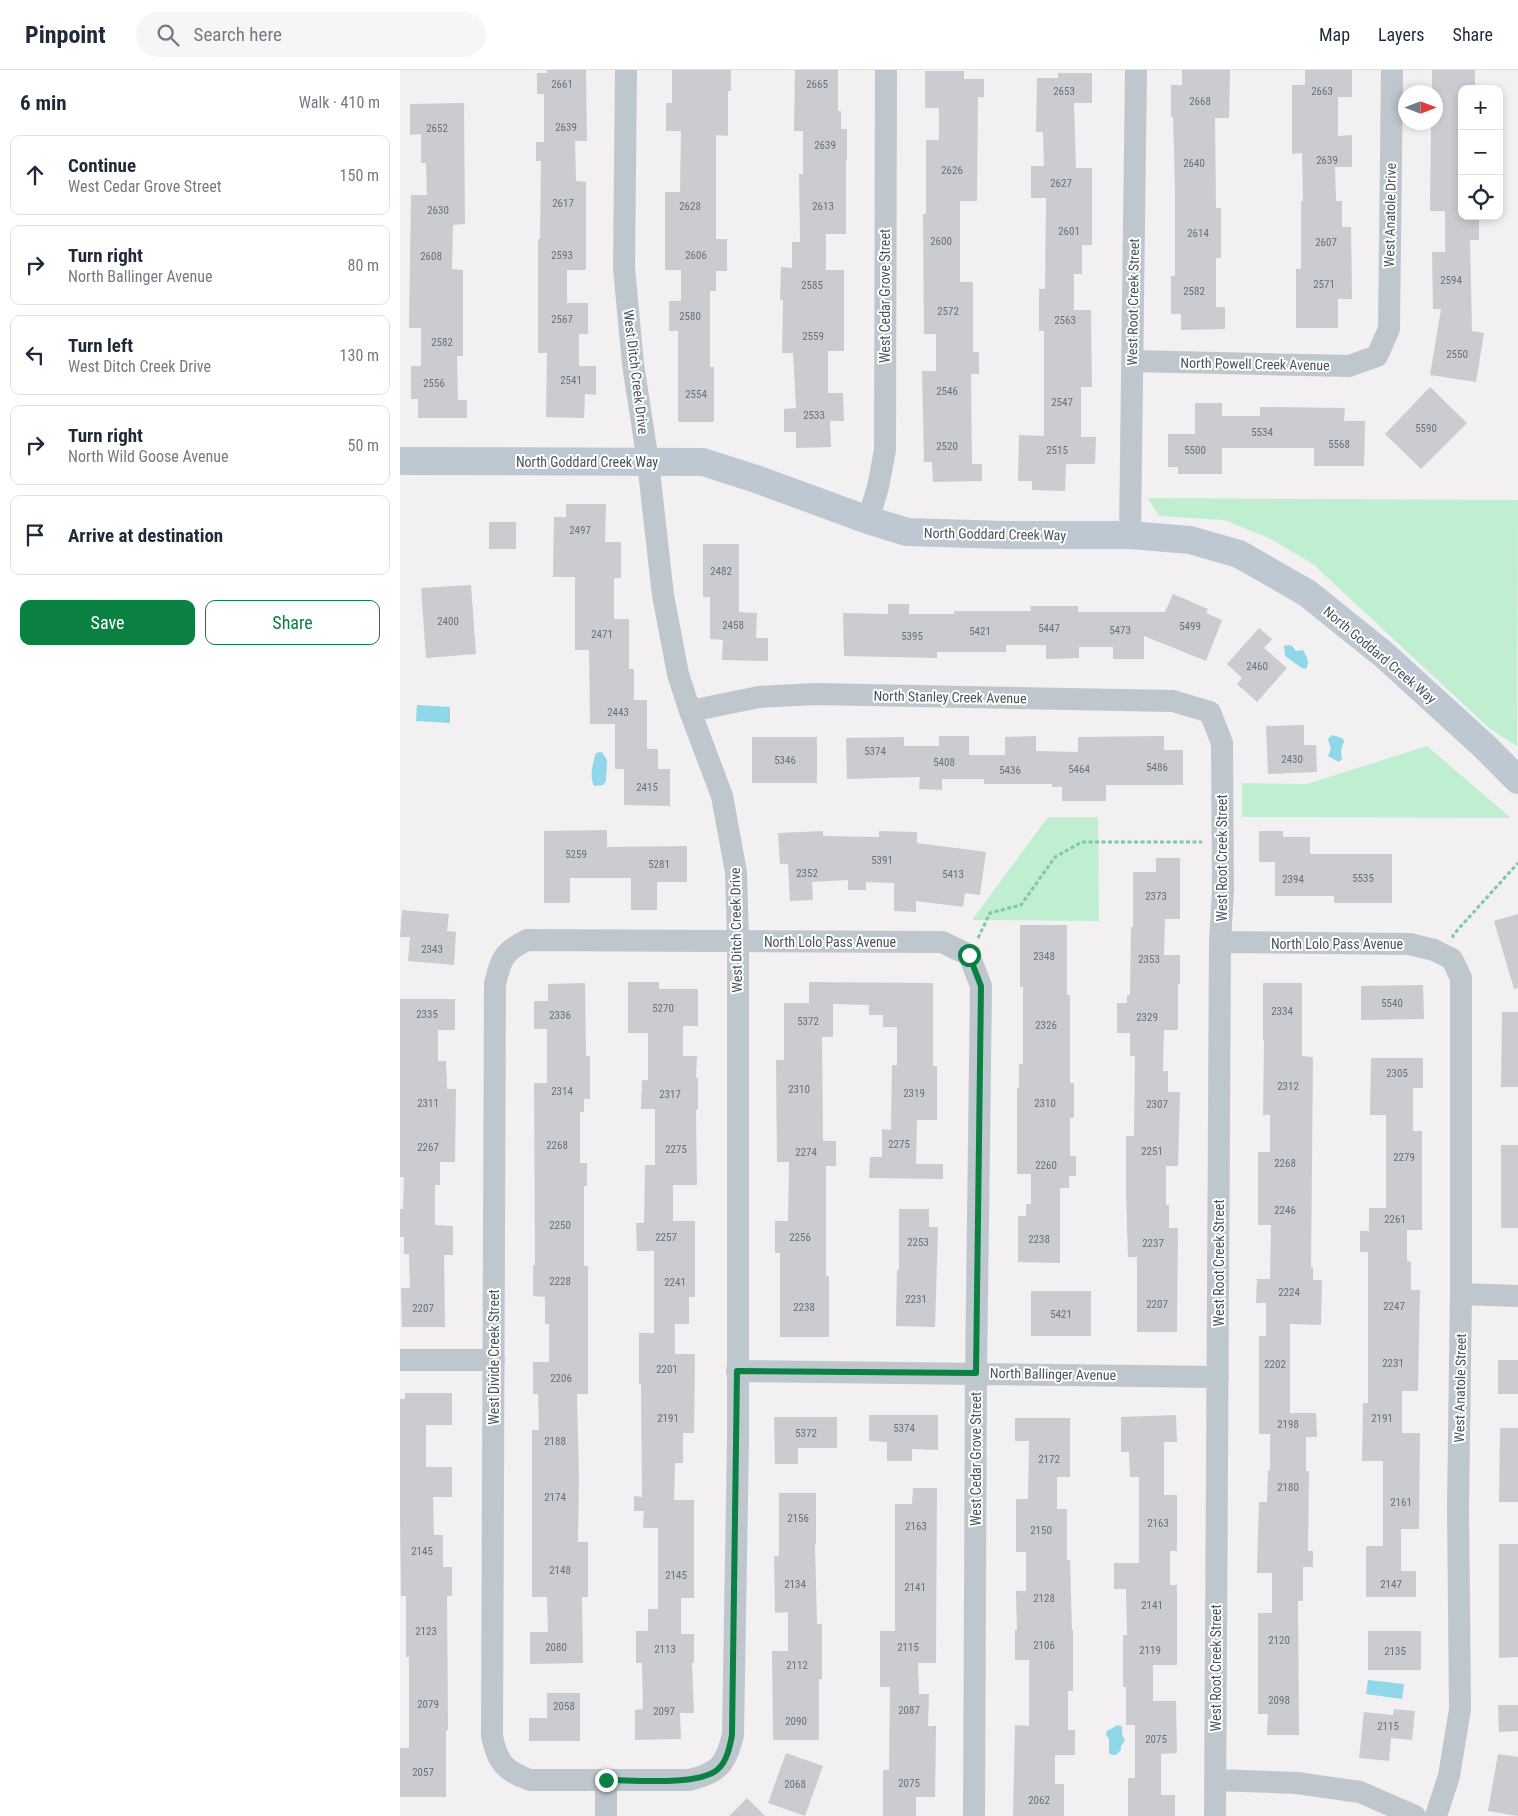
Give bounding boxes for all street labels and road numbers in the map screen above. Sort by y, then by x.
street label: West Anatole Drive [1381,162,1399,267]
street label: West Cedar Grove Street [877,229,893,363]
street label: West Root Creek Street [1124,238,1142,366]
street label: West Ditch Creek Drive [620,309,652,436]
street label: North Powell Creek Avenue [1180,355,1330,373]
street label: North Goddard Creek Way [516,454,658,470]
street label: North Goddard Creek Way [924,525,1066,543]
street label: North Goddard Creek Way [1320,603,1440,707]
street label: North Stanley Creek Avenue [873,688,1027,706]
street label: West Root Creek Street [1214,794,1230,922]
street label: West Ditch Creek Drive [727,867,745,993]
street label: North Lolo Pass Avenue [764,934,897,950]
street label: North Lolo Pass Avenue [1271,936,1404,952]
street label: West Root Creek Street [1211,1199,1227,1327]
street label: West Divide Creek Street [486,1289,502,1425]
street label: West Anatole Street [1451,1333,1469,1443]
street label: North Ballinger Avenue [990,1365,1117,1383]
street label: West Cedar Grove Street [968,1392,984,1526]
street label: West Root Creek Street [1208,1604,1224,1732]

